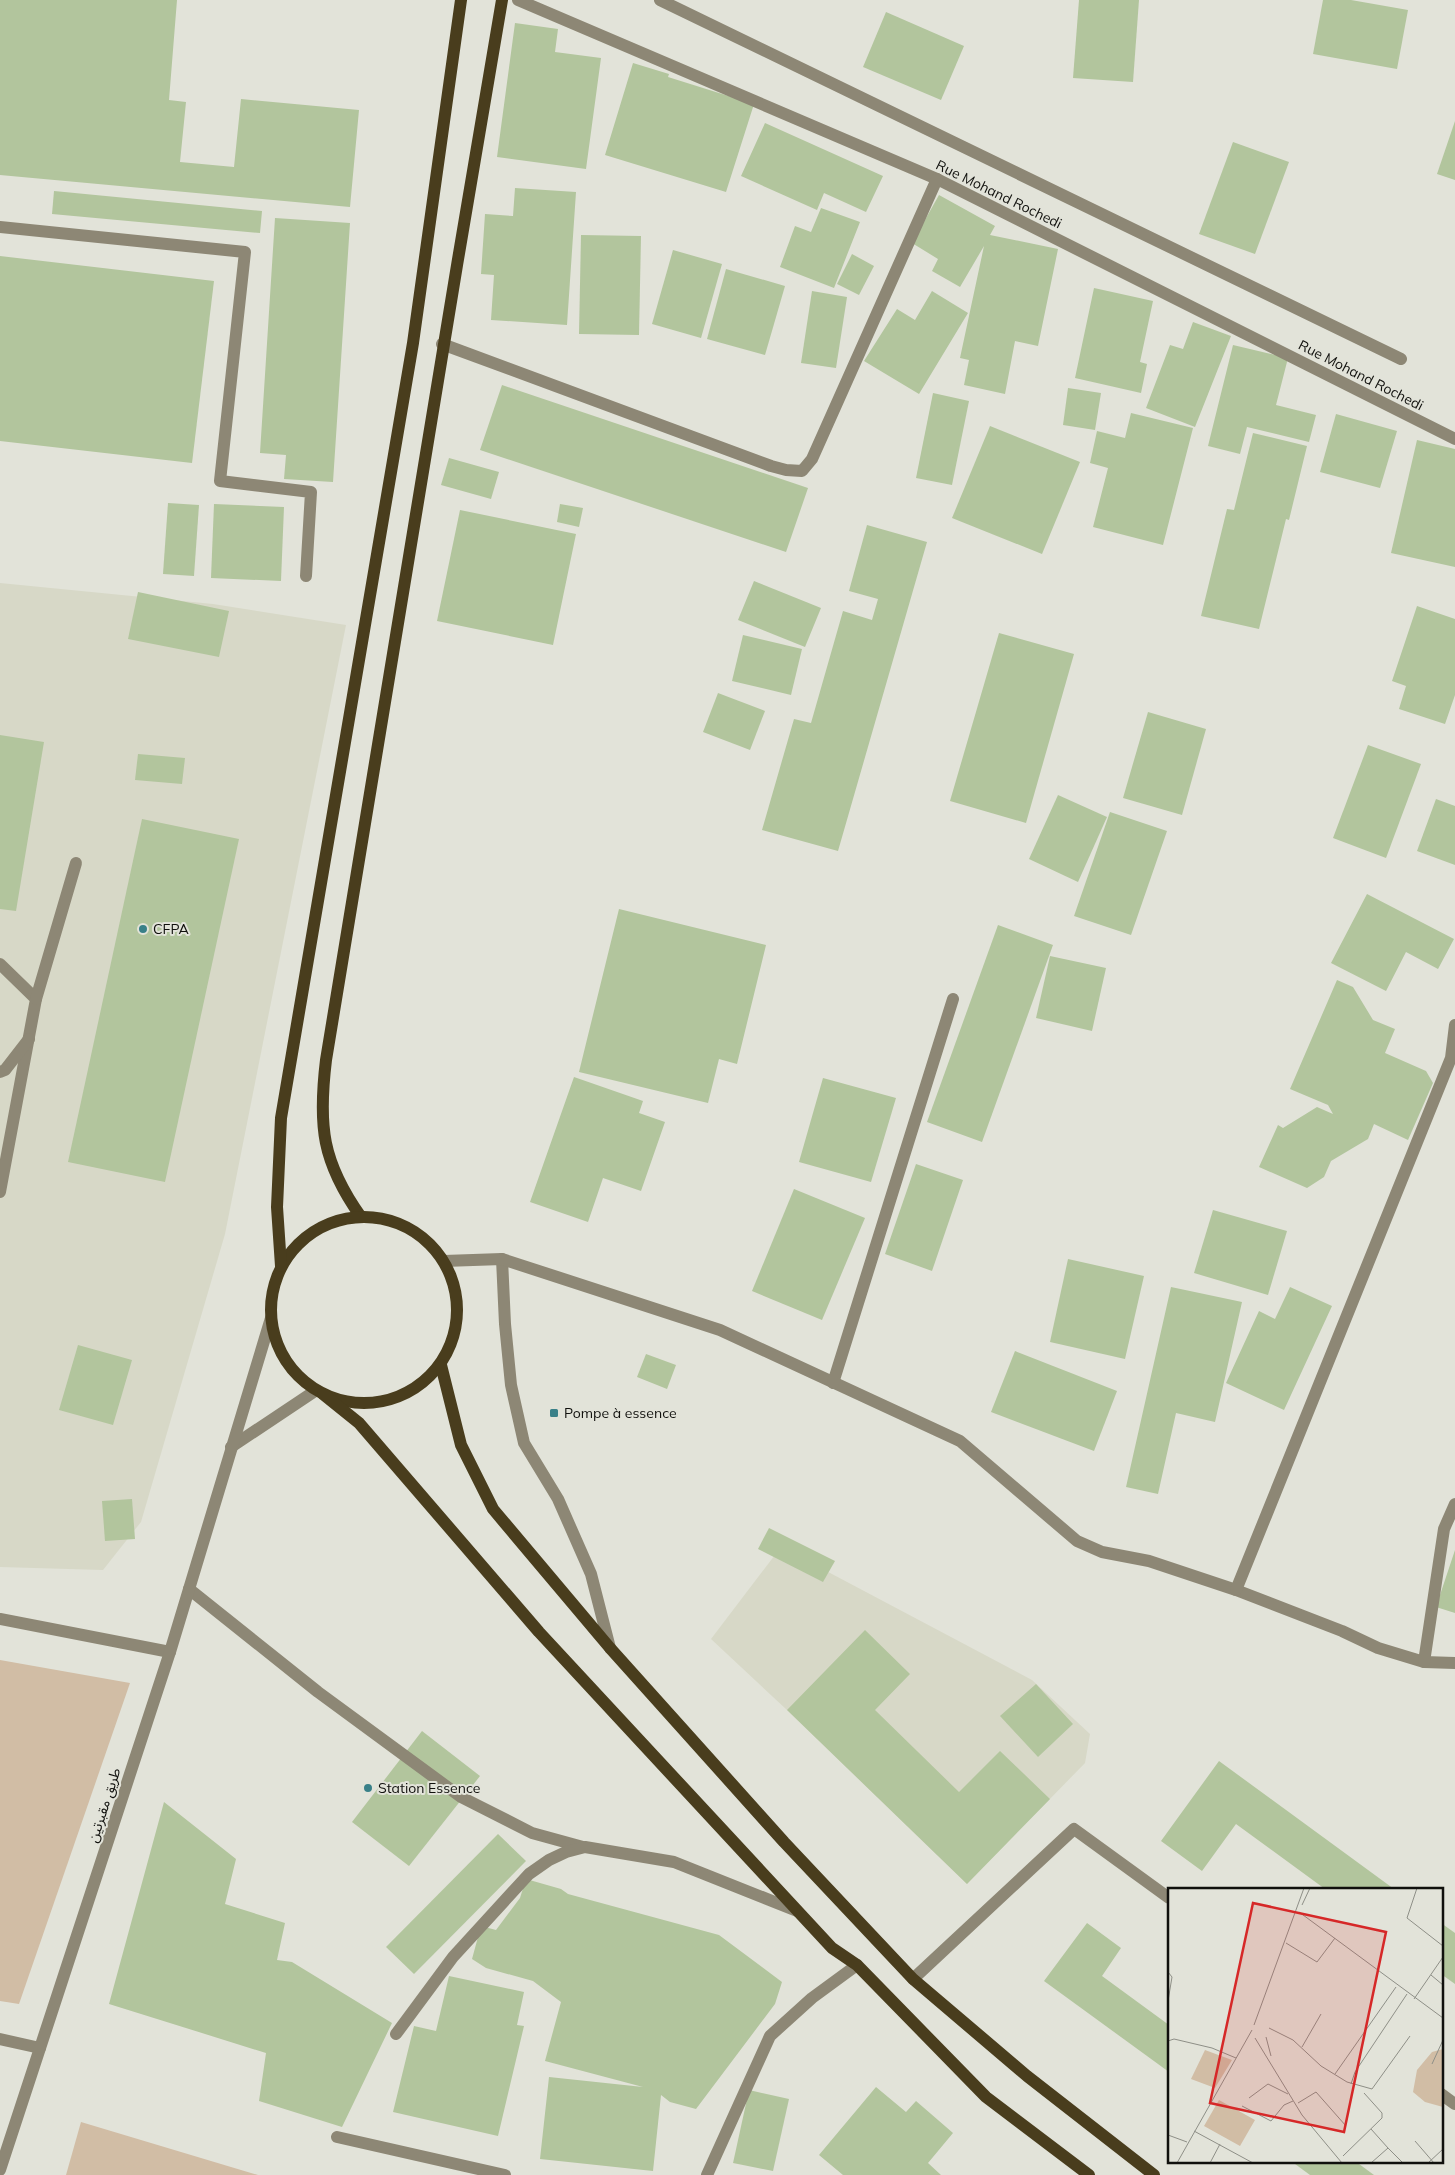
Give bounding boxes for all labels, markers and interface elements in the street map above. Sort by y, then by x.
street label: Rue Mohand Rochedi [933,156,1065,232]
street label: Rue Mohand Rochedi [1295,336,1427,414]
place label: CFPA [153,920,190,938]
marker: CFPA [137,923,149,935]
place label: Pompe à essence [564,1404,677,1422]
marker: Pompe à essence [548,1407,560,1419]
street label: طريق مقبرتين [83,1765,125,1845]
place label: Station Essence [378,1779,480,1797]
marker: Station Essence [362,1782,374,1794]
inset map [1168,1888,1442,2162]

